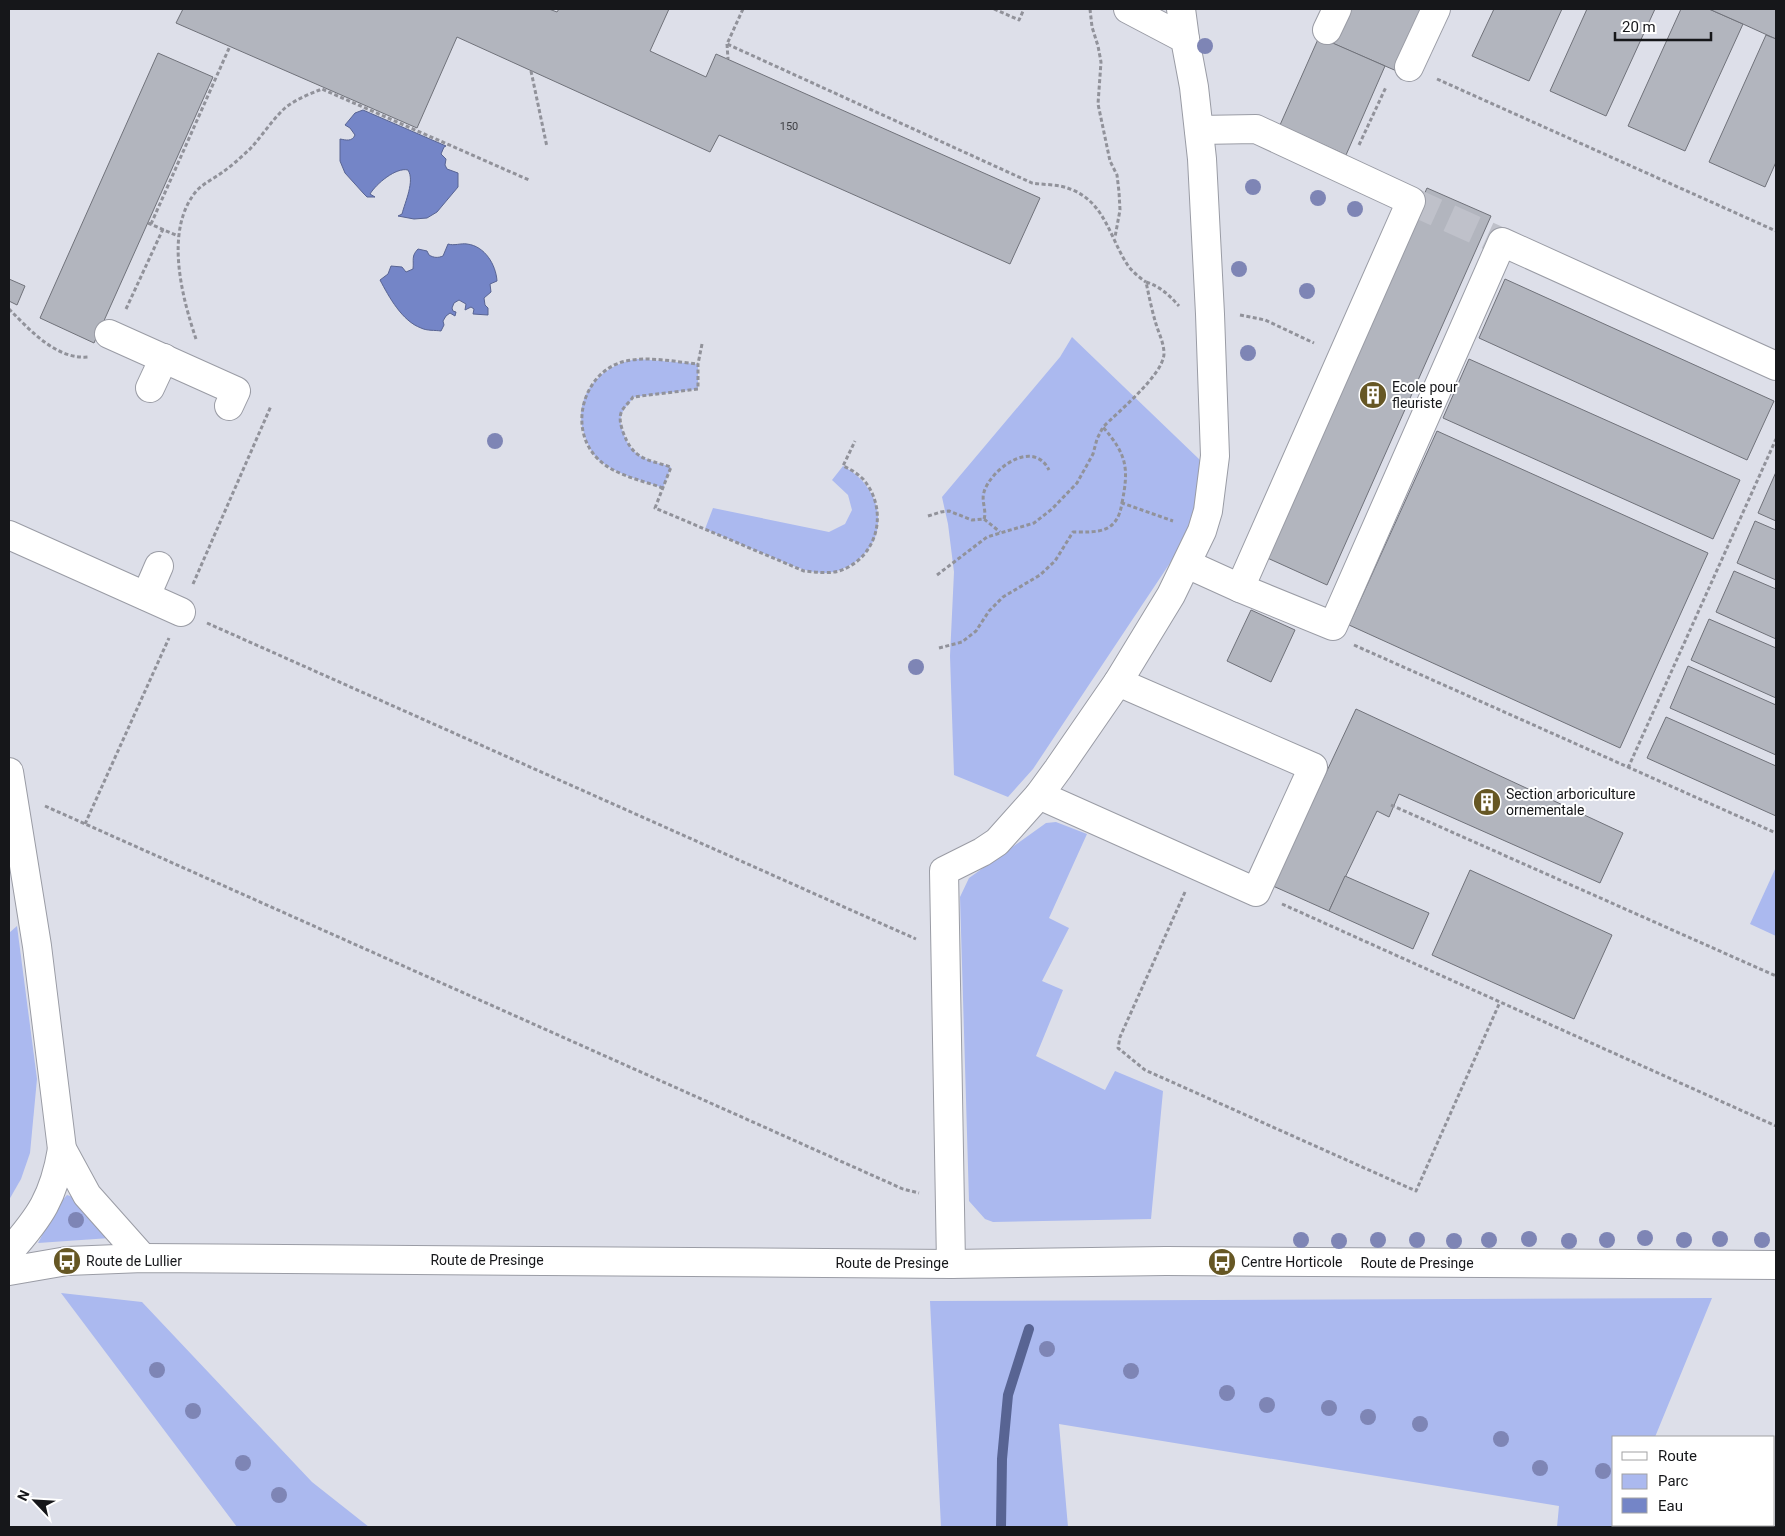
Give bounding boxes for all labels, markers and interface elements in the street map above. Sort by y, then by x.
scale bar [1615,10,1711,42]
text: 20 m [1622,18,1656,36]
house number: 150 [780,120,798,133]
place label: Ecole pour fleuriste [1392,379,1458,411]
building icon: Ecole pour fleuriste [1358,380,1388,410]
place label: Section arboriculture ornementale [1506,786,1635,818]
building icon: Section arboriculture ornementale [1472,787,1502,817]
bus stop icon: Route de Lullier [52,1246,82,1276]
bus stop icon: Centre Horticole [1207,1247,1237,1277]
street label: Route de Presinge [430,1252,544,1268]
place label: Route de Lullier [86,1253,182,1269]
place label: Centre Horticole [1241,1254,1343,1270]
street label: Route de Presinge [835,1255,949,1271]
street label: Route de Presinge [1360,1255,1474,1271]
legend [1612,1436,1775,1526]
text: Route [1658,1447,1697,1465]
text: Parc [1658,1472,1688,1490]
north arrow [10,1476,60,1526]
text: N [14,1488,33,1503]
text: Eau [1658,1497,1683,1515]

